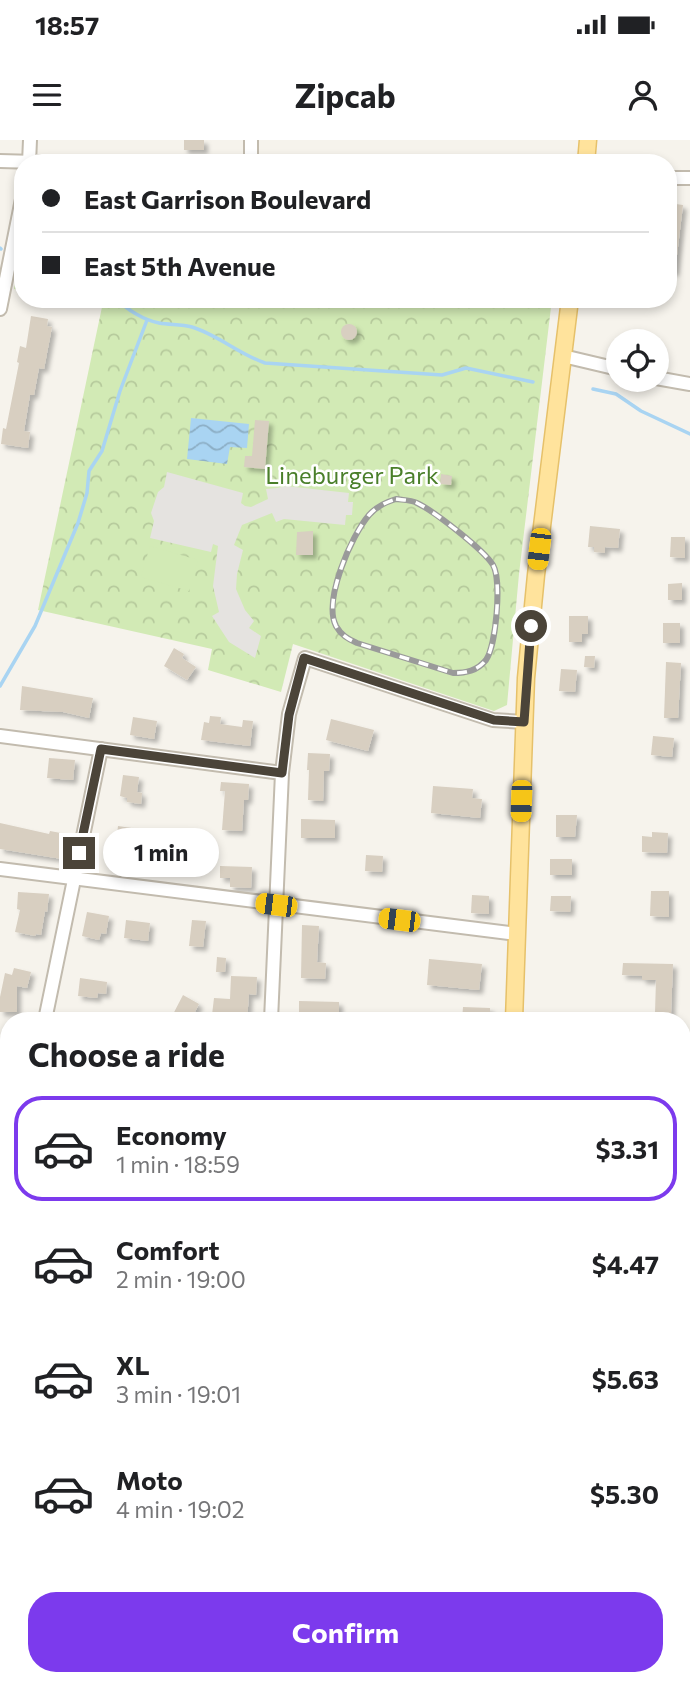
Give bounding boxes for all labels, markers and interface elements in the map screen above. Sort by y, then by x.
text: 18:57 [35,9,99,40]
text: Zipcab [294,75,396,115]
icon: menu [28,76,66,114]
icon: person [624,76,662,114]
text: East Garrison Boulevard [84,183,371,214]
text: East 5th Avenue [84,250,276,281]
map controls [606,329,669,392]
button: locate [606,329,669,392]
park label: Lineburger Park [265,460,439,489]
car [527,527,552,571]
route start [515,610,547,642]
car [510,780,533,822]
callout: 1 min [104,828,219,878]
route end [63,837,95,869]
text: 1 min [134,838,188,866]
car [254,892,299,918]
car [377,907,422,933]
text: Choose a ride [28,1034,225,1074]
icon: car [32,1117,95,1180]
text: Economy [116,1119,227,1150]
text: $3.31 [595,1133,659,1164]
text: 1 min · 18:59 [116,1150,240,1178]
icon: car [32,1232,95,1295]
text: Comfort [116,1234,219,1265]
text: $4.47 [592,1248,659,1279]
text: 2 min · 19:00 [116,1265,246,1293]
icon: car [32,1347,95,1410]
text: XL [116,1349,150,1380]
text: $5.63 [592,1363,659,1394]
text: 3 min · 19:01 [116,1380,241,1408]
icon: car [32,1462,95,1525]
text: Moto [116,1464,183,1495]
text: $5.30 [590,1478,659,1509]
text: 4 min · 19:02 [116,1495,245,1523]
button: Confirm [28,1592,663,1672]

